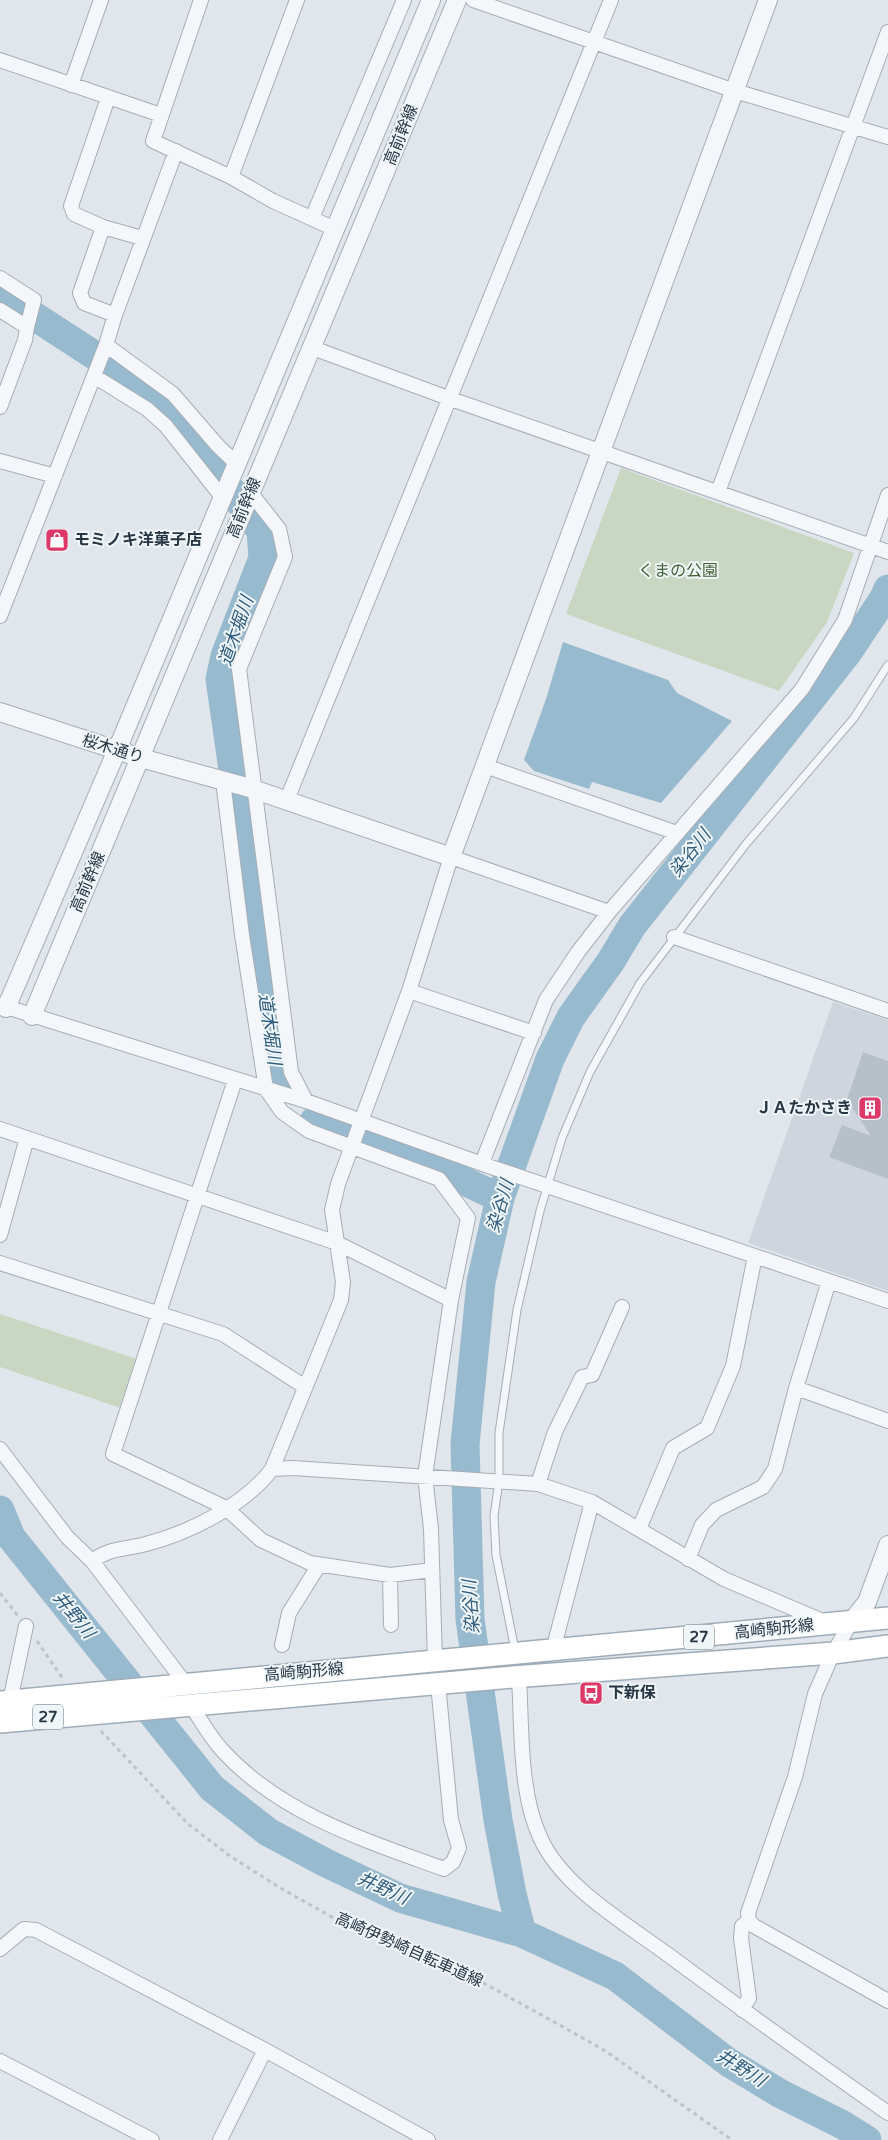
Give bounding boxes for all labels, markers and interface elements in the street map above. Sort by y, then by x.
street label: 高前幹線 [380,102,422,168]
street label: 高前幹線 [223,475,265,541]
shop icon: モミノキ洋菓子店 [44,527,70,553]
place label: モミノキ洋菓子店 [74,530,202,550]
park label: くまの公園 [638,561,718,581]
water label: 道木堀川 [214,591,259,669]
street label: 桜木通り [79,730,147,768]
water label: 染谷川 [665,823,717,881]
street label: 高前幹線 [66,849,110,915]
water label: 道木堀川 [254,992,286,1068]
building icon: ＪＡたかさき [857,1095,883,1121]
place label: ＪＡたかさき [756,1098,852,1118]
water label: 染谷川 [482,1175,519,1235]
water label: 染谷川 [458,1577,484,1635]
water label: 井野川 [48,1587,101,1644]
street label: 高崎駒形線 [733,1615,815,1643]
road number: 27 [684,1624,714,1650]
street label: 高崎駒形線 [263,1659,345,1685]
bus stop icon: 下新保 [578,1680,604,1706]
place label: 下新保 [608,1683,656,1703]
road number: 27 [33,1704,63,1730]
water label: 井野川 [354,1867,414,1910]
street label: 高崎伊勢崎自転車道線 [332,1908,486,1992]
water label: 井野川 [712,2044,771,2093]

